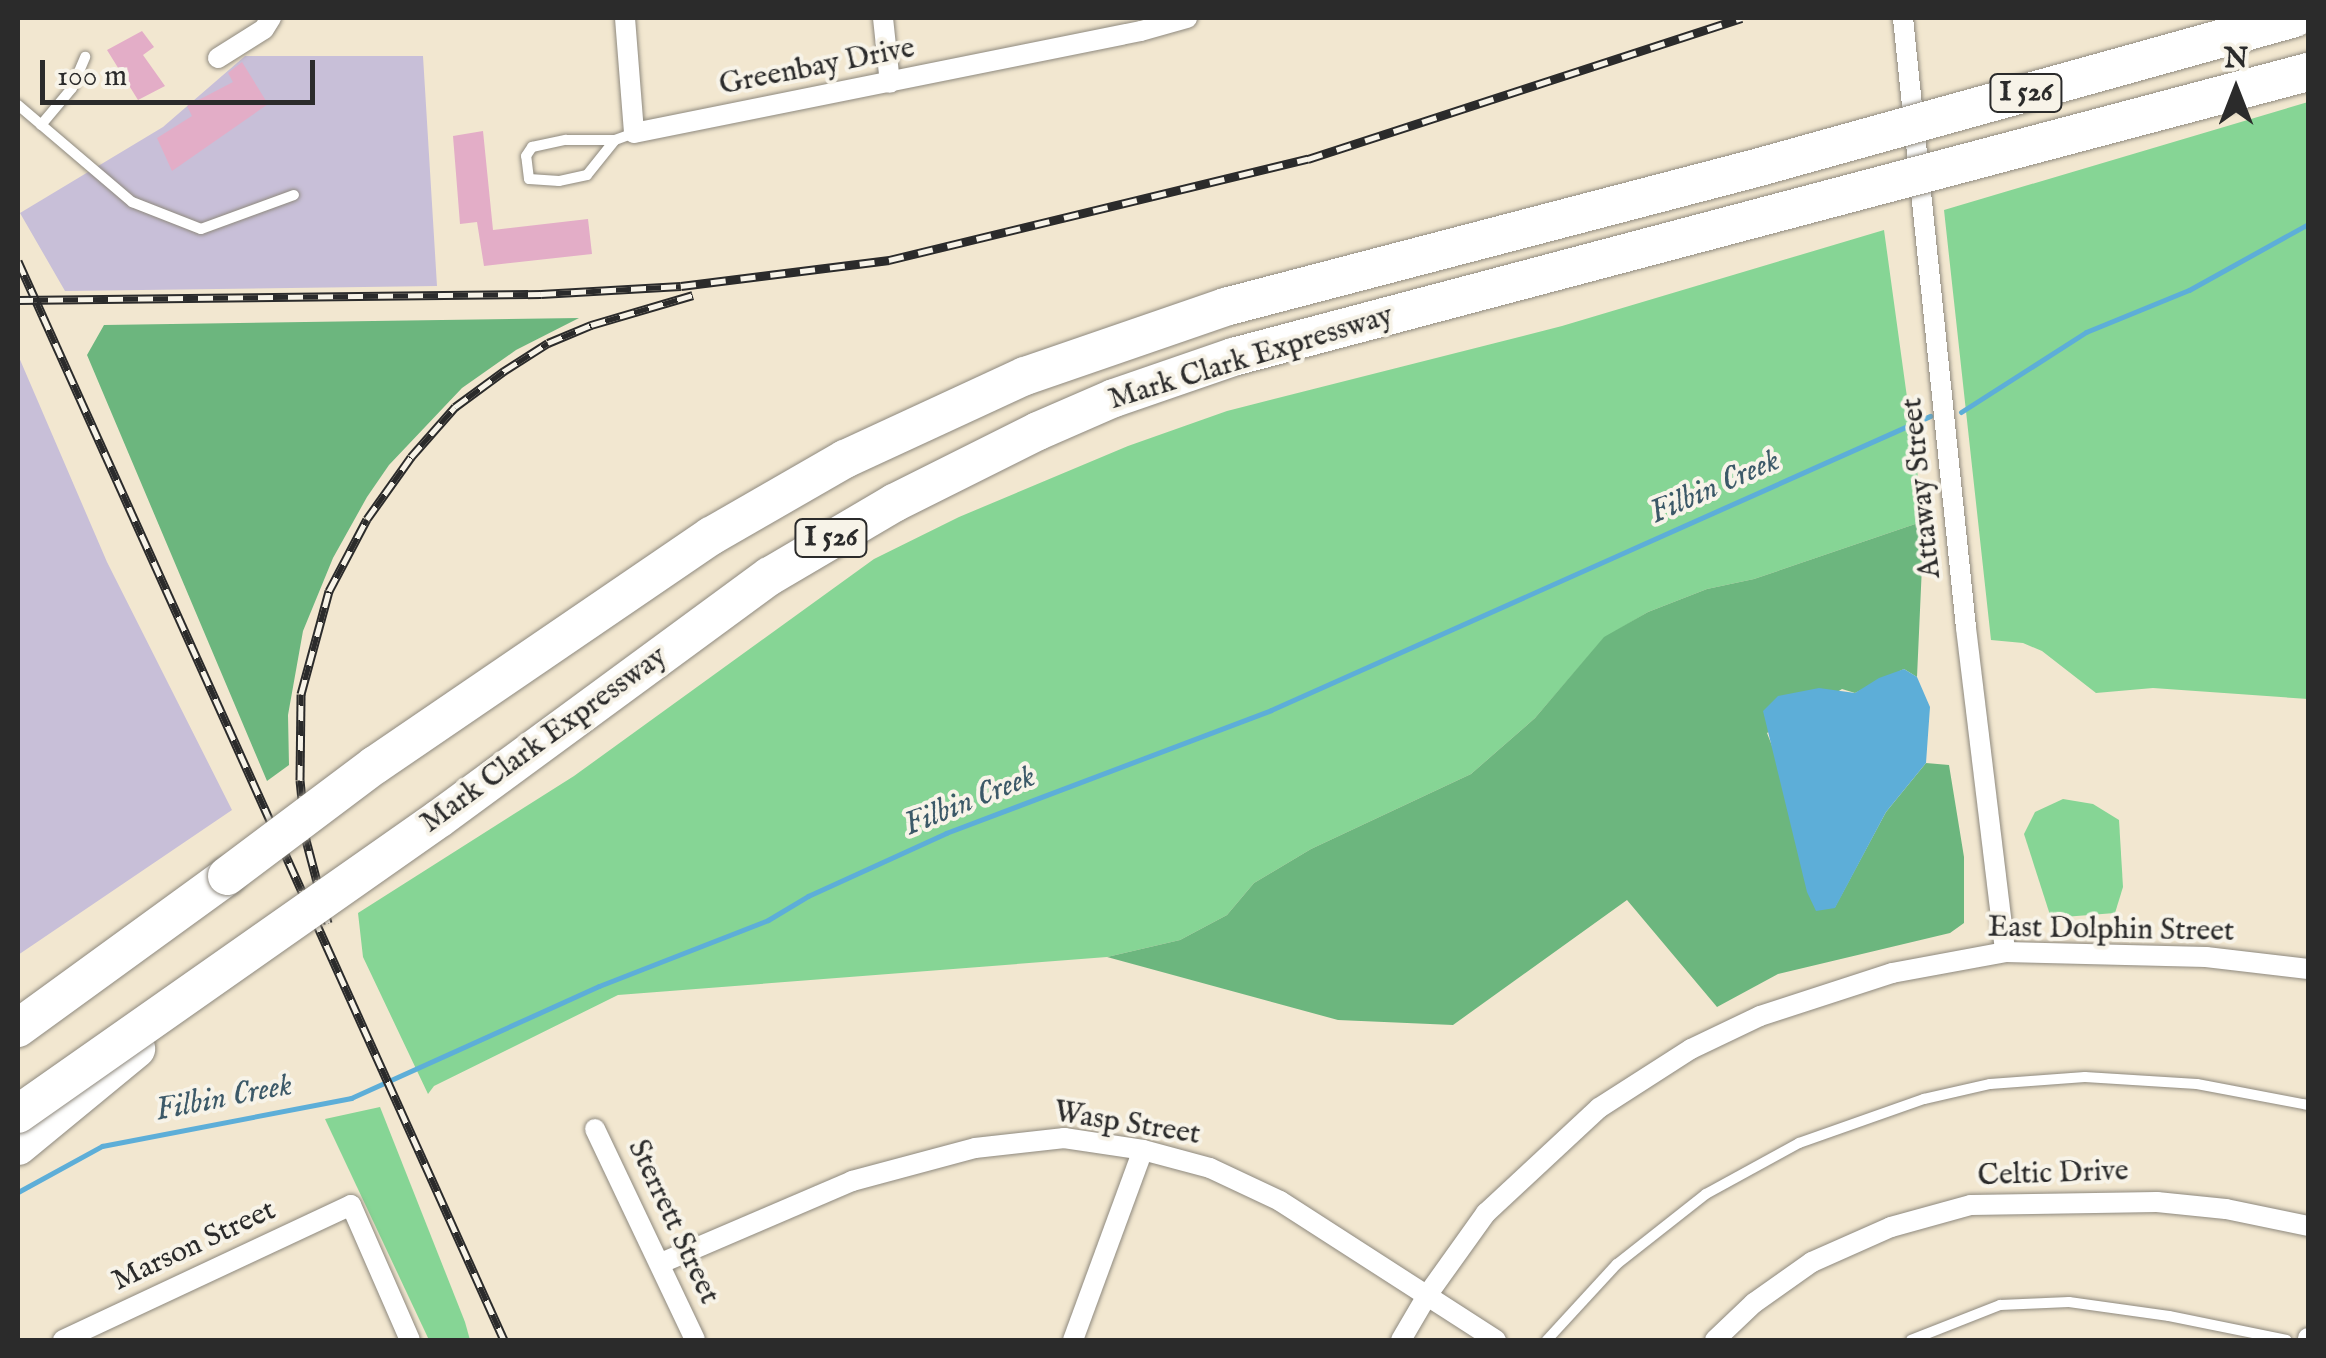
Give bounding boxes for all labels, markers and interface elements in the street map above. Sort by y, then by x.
street label: Greenbay Drive [716,30,918,104]
scale bar [45,40,320,102]
north arrow [2186,40,2286,140]
text: N [2224,42,2248,77]
text: 100 m [57,58,127,96]
road number: I 526 [1988,70,2064,116]
street label: Mark Clark Expressway [1105,298,1397,418]
street label: Attaway Street [1895,396,1949,580]
water label: Filbin Creek [1644,442,1786,534]
road number: I 526 [794,515,868,561]
street label: Mark Clark Expressway [414,639,674,841]
water label: Filbin Creek [899,758,1041,846]
street label: East Dolphin Street [1987,910,2235,950]
water label: Filbin Creek [152,1067,296,1131]
street label: Wasp Street [1051,1095,1203,1153]
street label: Sterrett Street [619,1134,727,1310]
street label: Celtic Drive [1977,1153,2129,1195]
street label: Marson Street [107,1193,281,1299]

